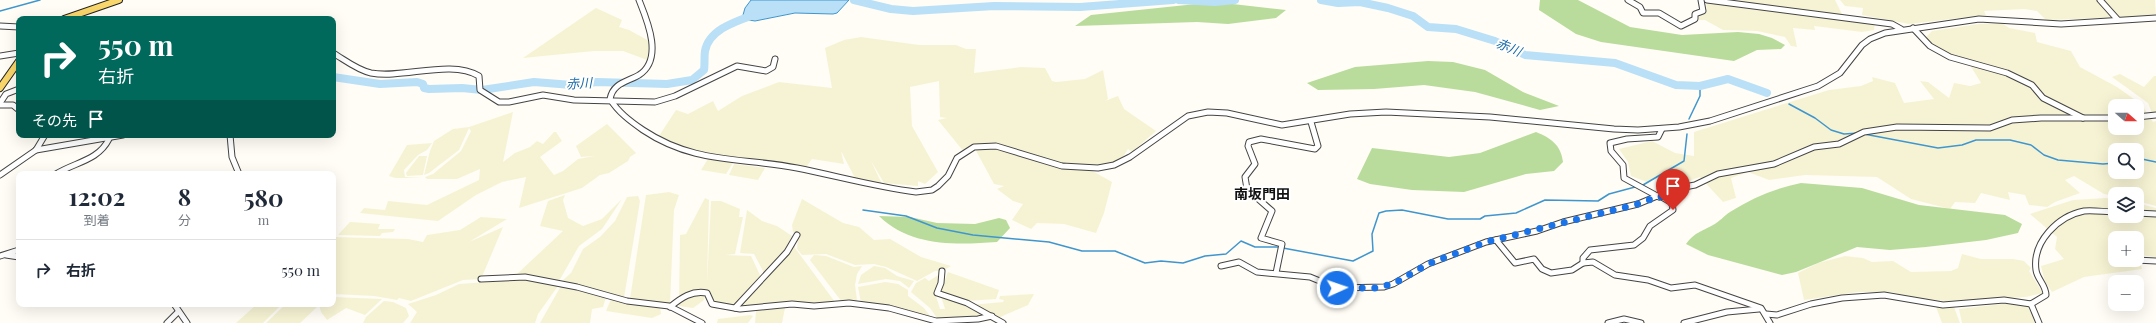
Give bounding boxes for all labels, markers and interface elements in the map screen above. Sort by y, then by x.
text: 550 m [98,26,174,63]
icon: right [32,32,84,84]
water label: 赤川 [1494,34,1526,60]
text: 右折 [98,64,134,88]
water label: 赤川 [566,73,594,92]
north arrow [2108,99,2144,135]
map controls [2108,99,2144,311]
icon: arrive [85,108,107,130]
text: その先 [32,110,77,130]
button: search [2108,143,2144,179]
pin [1656,169,1690,210]
icon: arrive [1662,175,1684,197]
text: 12:02 [68,180,125,212]
text: 8 [178,180,191,212]
text: 580 [244,181,284,213]
district label: 南坂門田 [1234,184,1290,203]
button: layers [2108,187,2144,223]
text: 到着 [84,211,110,228]
text: 分 [178,211,191,228]
text: m [258,211,269,228]
button: + [2108,231,2144,267]
icon: right [32,259,54,281]
text: 右折 [66,260,96,280]
text: 550 m [281,260,320,280]
position arrow [1316,267,1358,309]
button: − [2108,275,2144,311]

